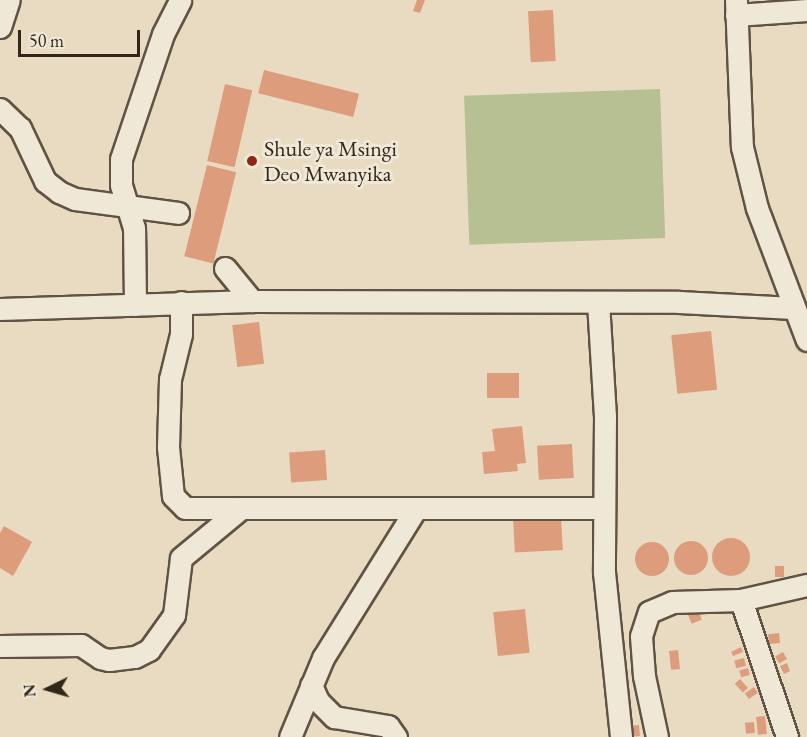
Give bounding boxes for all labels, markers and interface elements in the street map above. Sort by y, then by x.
scale bar [21,18,142,56]
text: 50 m [29,29,64,52]
place label: Shule ya Msingi Deo Mwanyika [264,135,397,186]
marker: Shule ya Msingi Deo Mwanyika [245,154,259,168]
north arrow [18,659,78,719]
text: N [19,683,41,698]

